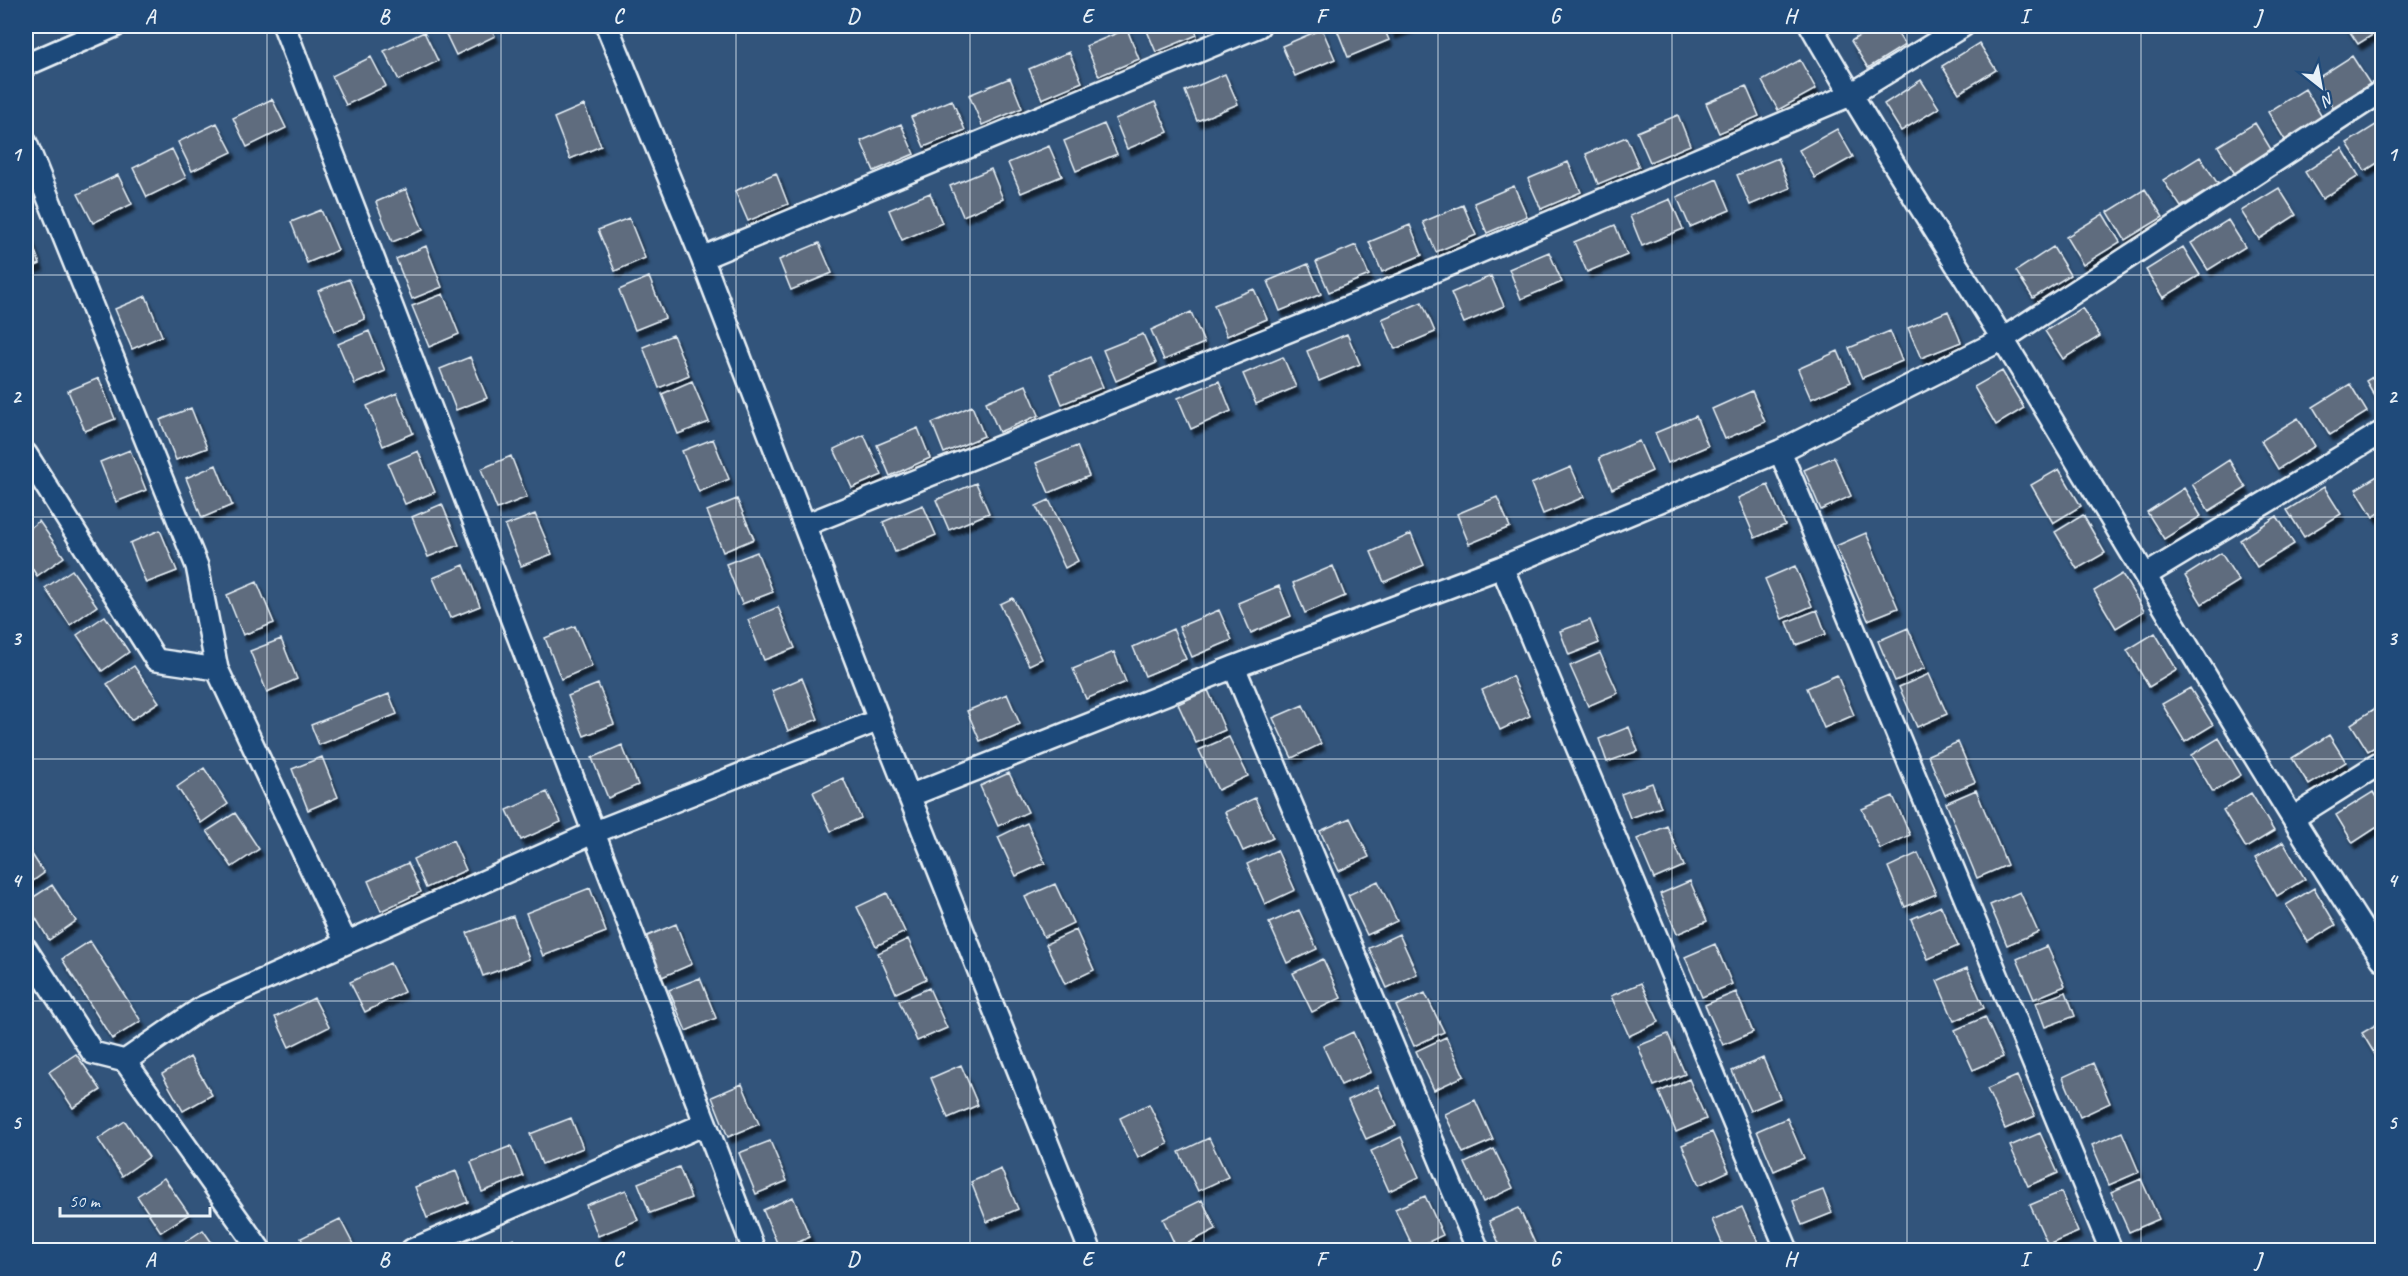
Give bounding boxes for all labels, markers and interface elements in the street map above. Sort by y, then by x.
text: A [145,4,157,29]
text: B [379,4,391,29]
text: C [613,4,625,29]
text: D [847,4,861,29]
text: E [1082,4,1096,29]
text: F [1316,4,1330,29]
text: G [1550,4,1563,29]
text: H [1784,4,1799,29]
text: I [2020,4,2033,29]
text: J [2253,4,2265,29]
north arrow [2291,57,2351,117]
text: N [2316,88,2338,112]
text: 1 [12,142,23,167]
text: 1 [2388,142,2399,167]
text: 2 [12,384,23,409]
text: 2 [2388,384,2399,409]
text: 3 [12,626,23,651]
text: 3 [2388,626,2399,651]
text: 4 [12,868,24,893]
text: 4 [2388,868,2400,893]
text: 5 [12,1110,23,1135]
text: 5 [2388,1110,2399,1135]
scale bar [60,1180,210,1218]
text: 50 m [69,1190,102,1212]
text: A [145,1247,157,1272]
text: B [379,1247,391,1272]
text: C [613,1247,625,1272]
text: D [847,1247,861,1272]
text: E [1082,1247,1096,1272]
text: F [1316,1247,1330,1272]
text: G [1550,1247,1563,1272]
text: H [1784,1247,1799,1272]
text: I [2020,1247,2033,1272]
text: J [2253,1247,2265,1272]

